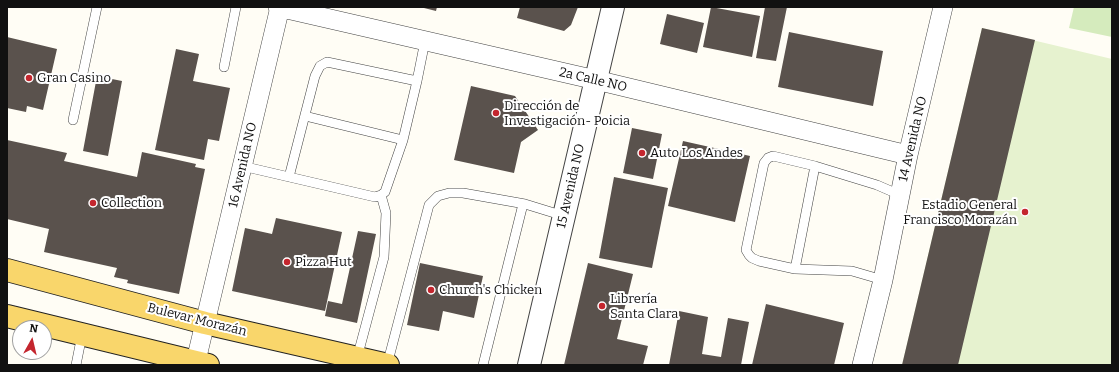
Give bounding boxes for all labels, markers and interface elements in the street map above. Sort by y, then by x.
street label: 2a Calle NO [558,65,628,95]
place label: Gran Casino [37,70,111,86]
marker: Gran Casino [24,73,34,83]
street label: 14 Avenida NO [896,95,930,183]
place label: Dirección de Investigación- Poicia [504,98,630,129]
marker: Dirección de Investigación- Poicia [491,108,501,118]
street label: 16 Avenida NO [226,121,260,209]
street label: 15 Avenida NO [554,142,588,230]
place label: Auto Los Andes [650,145,743,161]
marker: Auto Los Andes [637,148,647,158]
place label: Collection [101,195,162,211]
place label: Estadio General Francisco Morazán [903,197,1017,228]
marker: Collection [88,198,98,208]
marker: Estadio General Francisco Morazán [1020,207,1030,217]
place label: Pizza Hut [295,254,352,270]
marker: Pizza Hut [282,257,292,267]
place label: Church's Chicken [439,282,542,298]
marker: Church's Chicken [426,285,436,295]
place label: Librería Santa Clara [610,291,678,322]
street label: Bulevar Morazán [146,300,248,340]
marker: Librería Santa Clara [597,301,607,311]
north arrow [12,320,52,360]
text: N [28,322,39,336]

